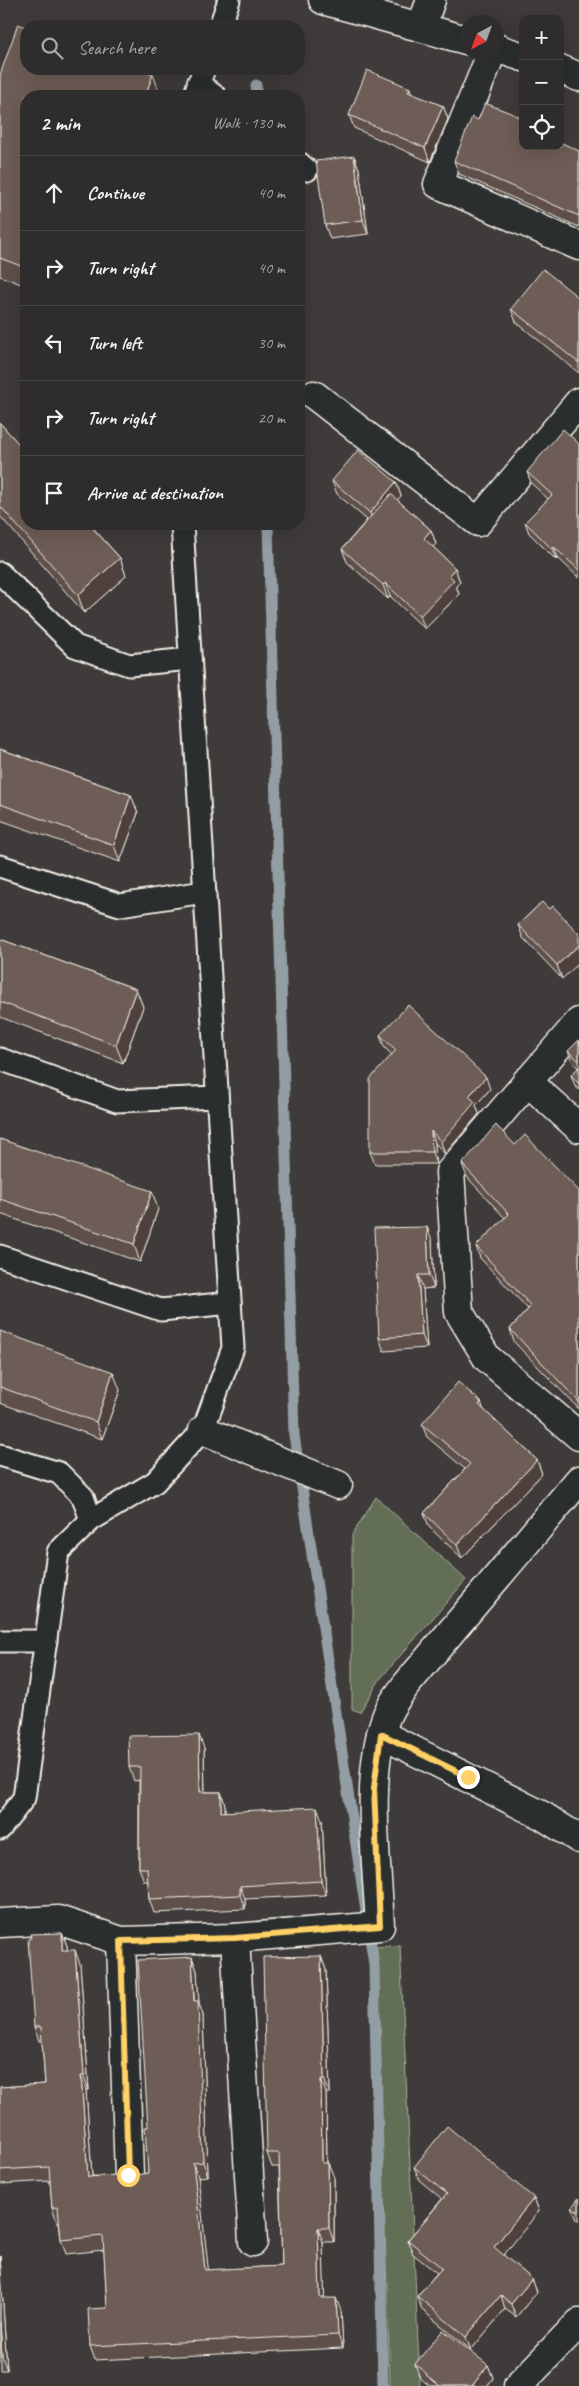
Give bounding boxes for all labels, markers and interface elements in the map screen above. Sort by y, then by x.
north arrow [459,15,504,60]
map controls [519,15,564,150]
button: + [519,15,564,60]
search box [20,20,305,75]
icon: search [38,34,66,62]
text: Search here [78,36,155,60]
button: − [519,60,564,105]
button: locate [519,105,564,150]
text: 2 min [40,110,80,136]
text: Walk · 130 m [213,113,285,133]
icon: ahead [40,179,68,207]
text: Continue [87,181,144,205]
text: 40 m [258,183,285,203]
icon: right [40,254,68,282]
text: Turn right [87,256,154,280]
text: 40 m [258,258,285,278]
icon: left [40,329,68,357]
text: Turn left [87,331,142,355]
text: 30 m [258,333,285,353]
icon: right [40,404,68,432]
text: Turn right [87,406,154,430]
text: 20 m [258,408,285,428]
icon: arrive [40,479,68,507]
text: Arrive at destination [87,481,223,505]
route end [457,1766,480,1789]
route start [117,2164,140,2187]

